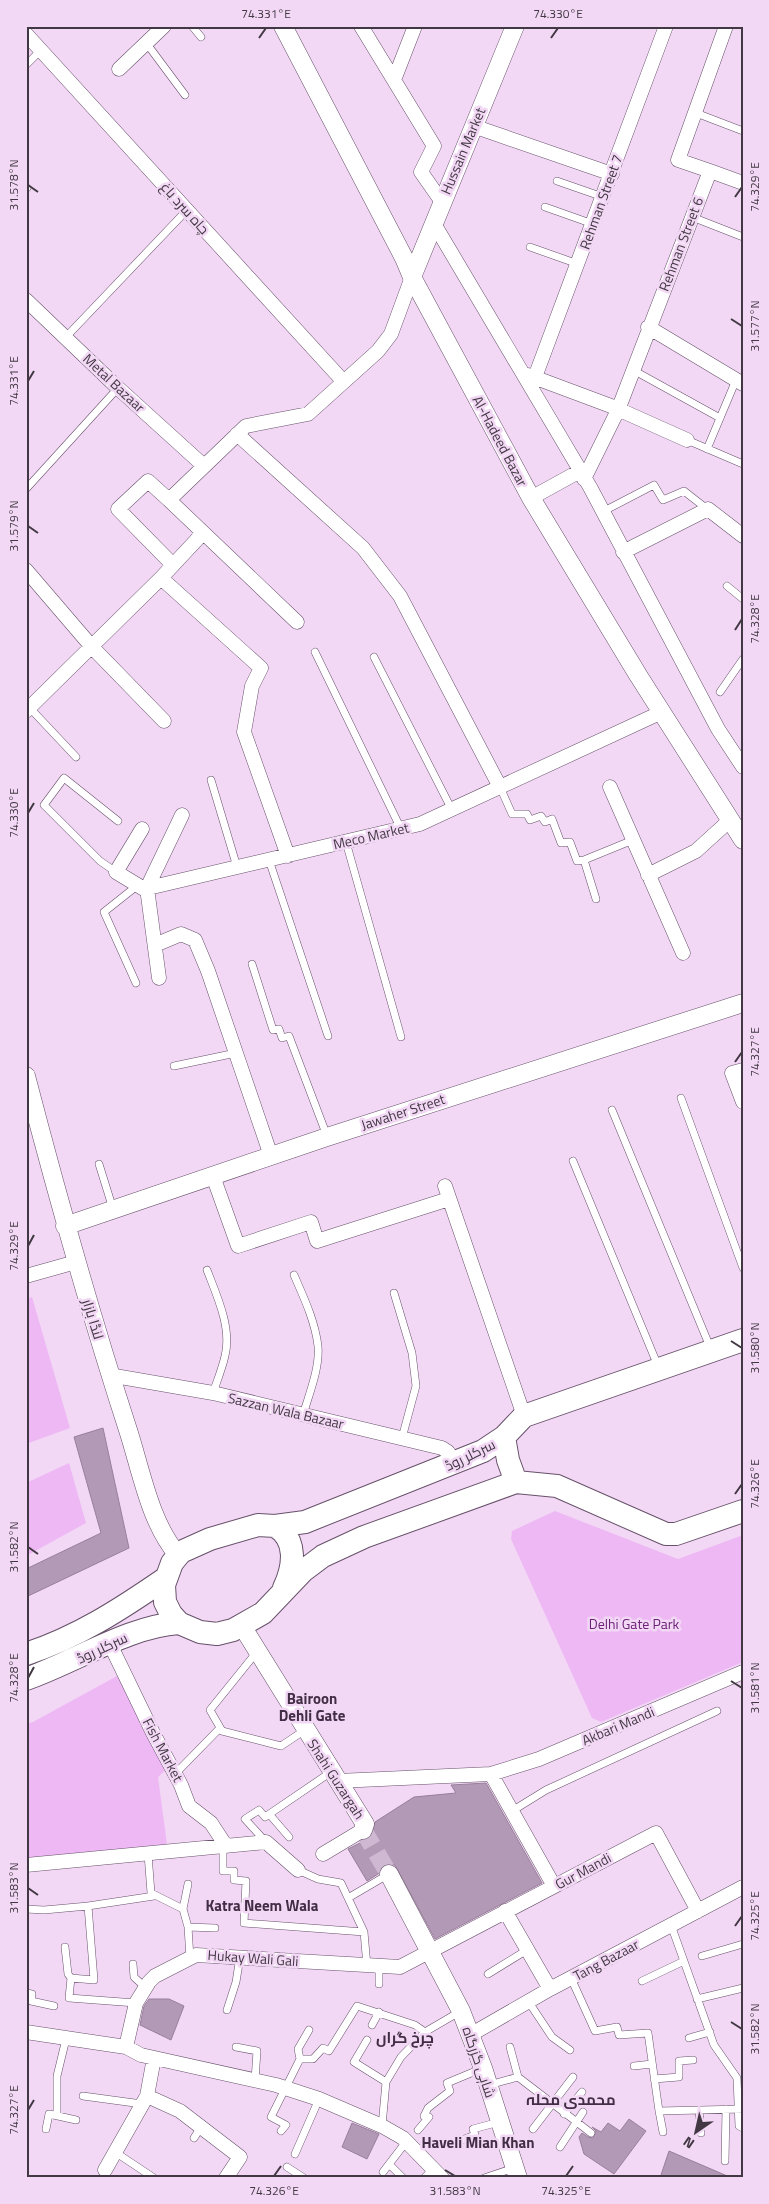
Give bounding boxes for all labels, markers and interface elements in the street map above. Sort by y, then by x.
text: 74.331°E [241,4,291,23]
text: 74.330°E [533,4,583,23]
street label: Hussain Market [435,104,490,198]
street label: Rehman Street 7 [574,152,627,252]
text: 31.578°N [4,159,23,211]
text: 74.329°E [745,162,764,212]
street label: چاہ سرد باغ [156,177,215,239]
street label: Rehman Street 6 [653,194,708,294]
text: 31.577°N [745,300,764,352]
street label: Metal Bazaar [79,348,150,417]
text: 74.331°E [4,356,23,406]
street label: Al-Hadeed Bazar [468,392,533,490]
text: 31.579°N [4,500,23,552]
text: 74.328°E [745,594,764,644]
text: 74.330°E [4,788,23,838]
street label: Meco Market [331,817,411,854]
text: 74.327°E [745,1027,764,1077]
street label: Jawaher Street [358,1088,448,1135]
text: 74.329°E [4,1221,23,1271]
street label: لنڈا بازار [77,1295,110,1342]
text: 31.580°N [745,1322,764,1374]
street label: Sazzan Wala Bazaar [226,1387,346,1434]
street label: سرکلر روڈ [441,1433,499,1476]
text: 74.326°E [745,1459,764,1509]
text: 31.582°N [4,1521,23,1573]
park label: Delhi Gate Park [589,1613,680,1634]
street label: سرکلر روڈ [73,1627,131,1668]
text: 74.328°E [4,1653,23,1703]
text: 31.581°N [745,1662,764,1714]
district label: Bairoon Dehli Gate [279,1687,346,1727]
street label: Akbari Mandi [578,1701,657,1750]
street label: Fish Market [138,1714,189,1786]
street label: Shahi Guzargah [303,1735,370,1823]
street label: Gur Mandi [551,1847,615,1894]
text: 31.583°N [4,1862,23,1914]
text: 74.325°E [745,1891,764,1941]
district label: Katra Neem Wala [205,1894,319,1917]
street label: Tang Bazaar [569,1933,643,1986]
street label: Hukay Wali Gali [207,1944,299,1971]
text: 31.582°N [745,2003,764,2055]
street label: شاہی گزرگاہ [457,2023,501,2100]
district label: چرخ گراں [376,2026,434,2049]
text: 74.327°E [4,2085,23,2135]
district label: محمدی محلہ [526,2088,616,2111]
north arrow [672,2106,722,2156]
district label: Haveli Mian Khan [421,2131,535,2154]
text: N [679,2132,698,2155]
text: 74.326°E [249,2181,299,2200]
text: 31.583°N [429,2181,481,2200]
text: 74.325°E [541,2181,591,2200]

